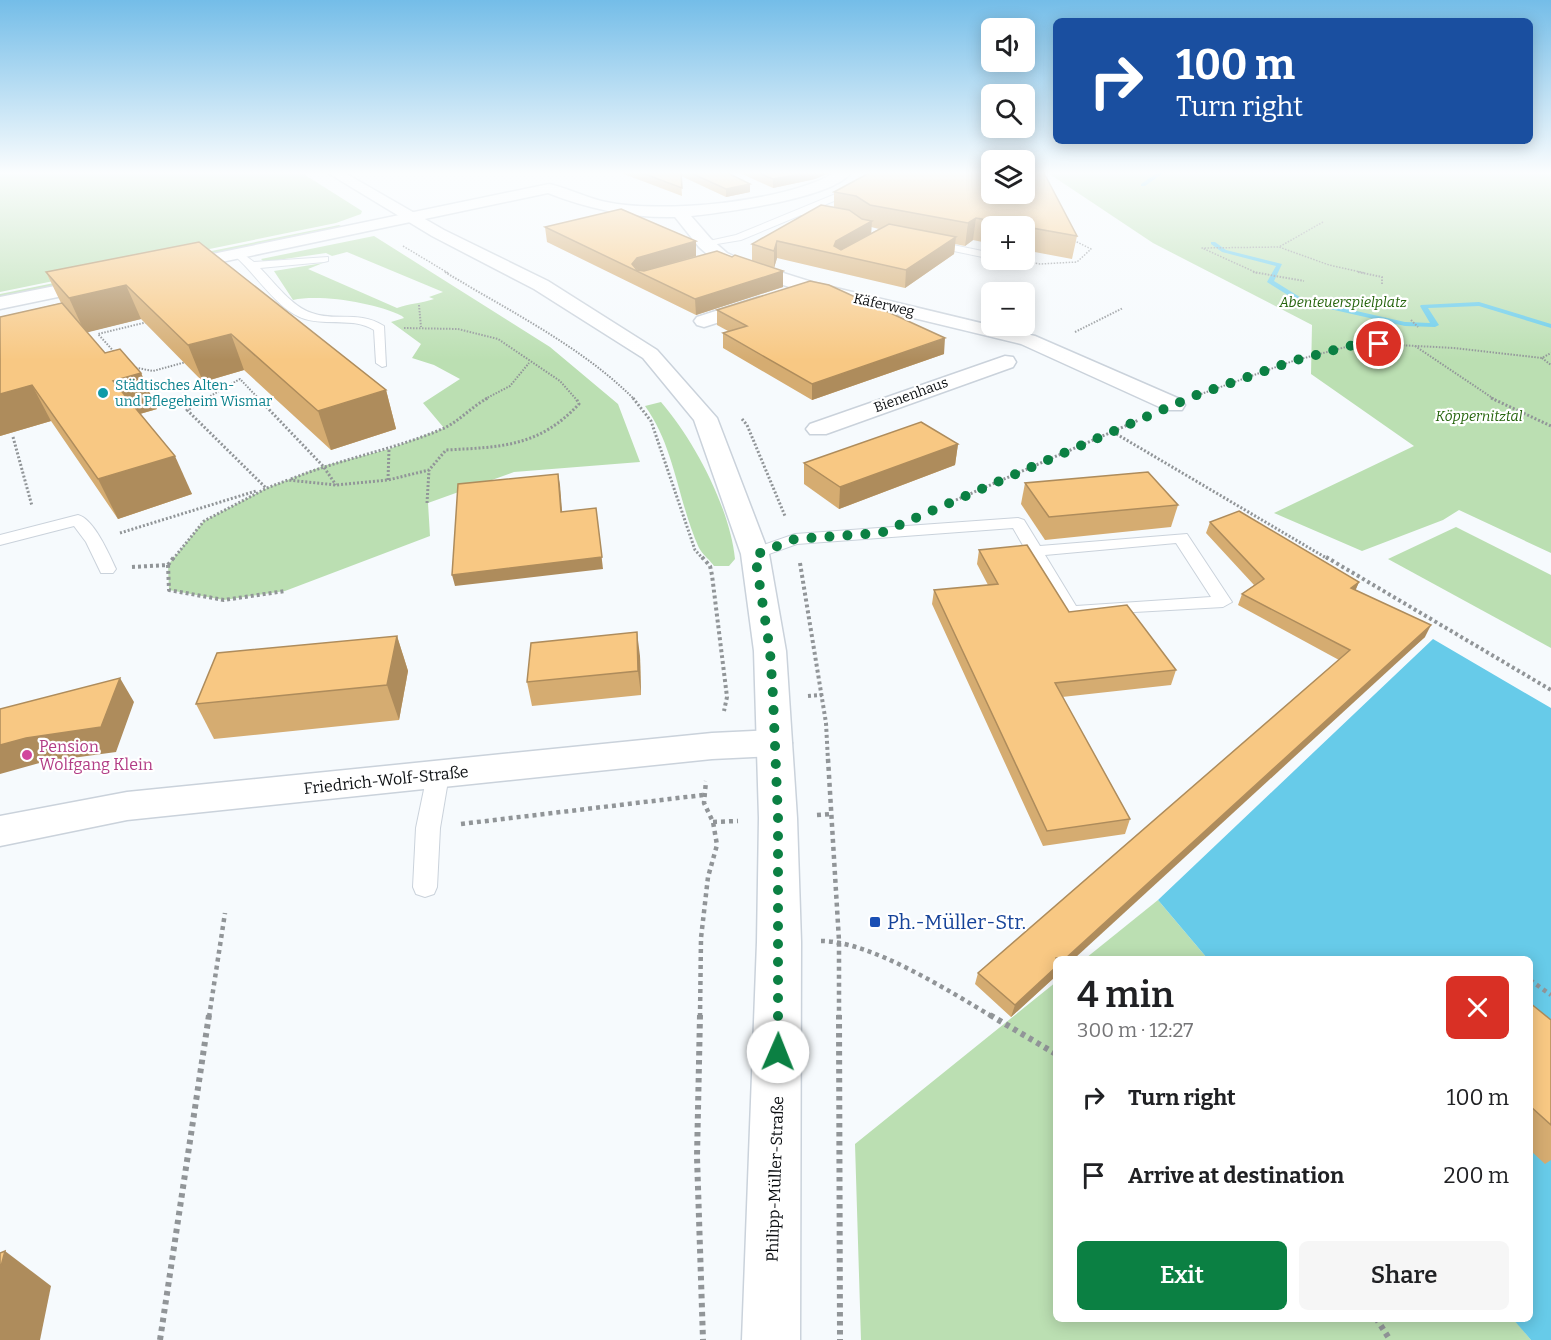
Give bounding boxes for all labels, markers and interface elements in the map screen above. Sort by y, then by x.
map controls [981,18,1035,336]
button: sound [981,18,1035,72]
text: 100 m [1176,40,1295,90]
icon: right [1077,42,1155,120]
button: search [981,84,1035,138]
text: Turn right [1176,91,1303,123]
button: layers [981,150,1035,204]
button: + [981,216,1035,270]
button: − [981,282,1035,336]
street label: Käferweg [852,290,916,320]
park label: Abenteuerspielplatz [1279,294,1407,311]
pin [1353,318,1404,369]
icon: arrive [1362,327,1395,360]
street label: Bienenhaus [872,374,950,416]
place label: Städtisches Alten- und Pflegeheim Wismar [115,377,272,410]
marker: Städtisches Alten- und Pflegeheim Wismar [96,386,110,400]
park label: Köppernitztal [1435,408,1523,425]
place label: Pension Wolfgang Klein [39,737,153,774]
marker: Pension Wolfgang Klein [20,748,34,762]
street label: Friedrich-Wolf-Straße [303,762,469,798]
place label: Ph.-Müller-Str. [887,910,1026,934]
marker: Ph.-Müller-Str. [868,915,882,929]
text: 4 min [1077,973,1174,1017]
button: close [1446,976,1509,1039]
text: 300 m · 12:27 [1077,1018,1193,1042]
position arrow [746,1020,810,1084]
icon: right [1077,1081,1110,1114]
text: Turn right [1128,1084,1236,1111]
text: 100 m [1446,1084,1509,1111]
street label: Philipp-Müller-Straße [763,1096,787,1262]
icon: arrive [1077,1159,1110,1192]
text: Arrive at destination [1128,1162,1344,1189]
text: 200 m [1443,1162,1509,1189]
button: Exit [1077,1241,1287,1310]
button: Share [1299,1241,1509,1310]

